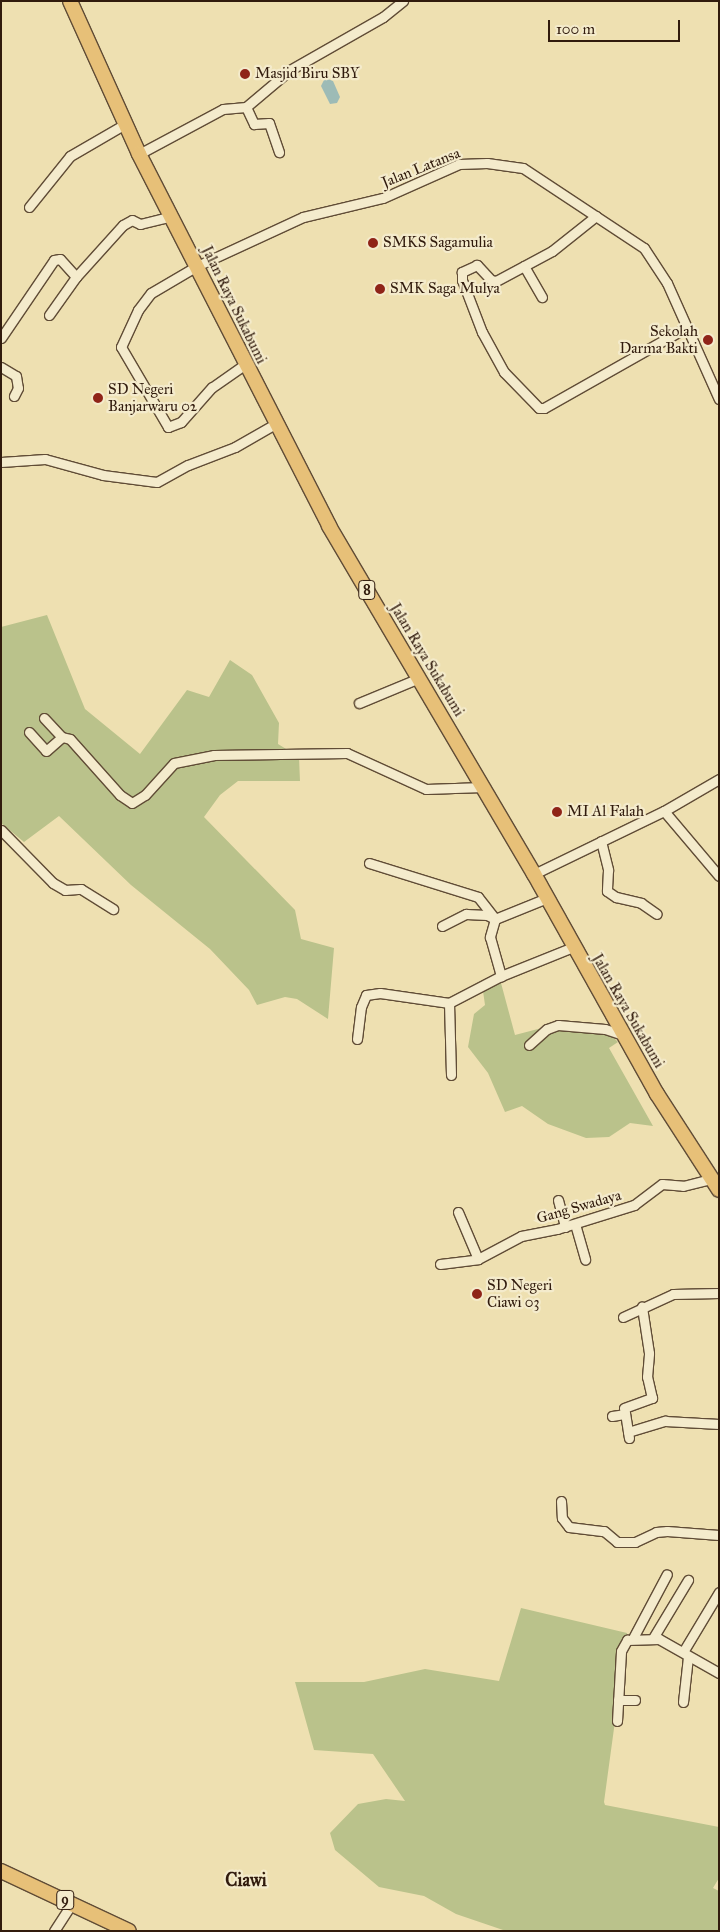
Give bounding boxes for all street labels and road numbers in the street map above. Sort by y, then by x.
street label: Jalan Latansa [379,144,463,192]
street label: Jalan Raya Sukabumi [198,243,270,367]
road number: 8 [358,578,376,602]
street label: Jalan Raya Sukabumi [386,600,468,720]
street label: Jalan Raya Sukabumi [588,951,668,1071]
street label: Gang Swadaya [535,1186,623,1228]
road number: 9 [55,1888,75,1912]

